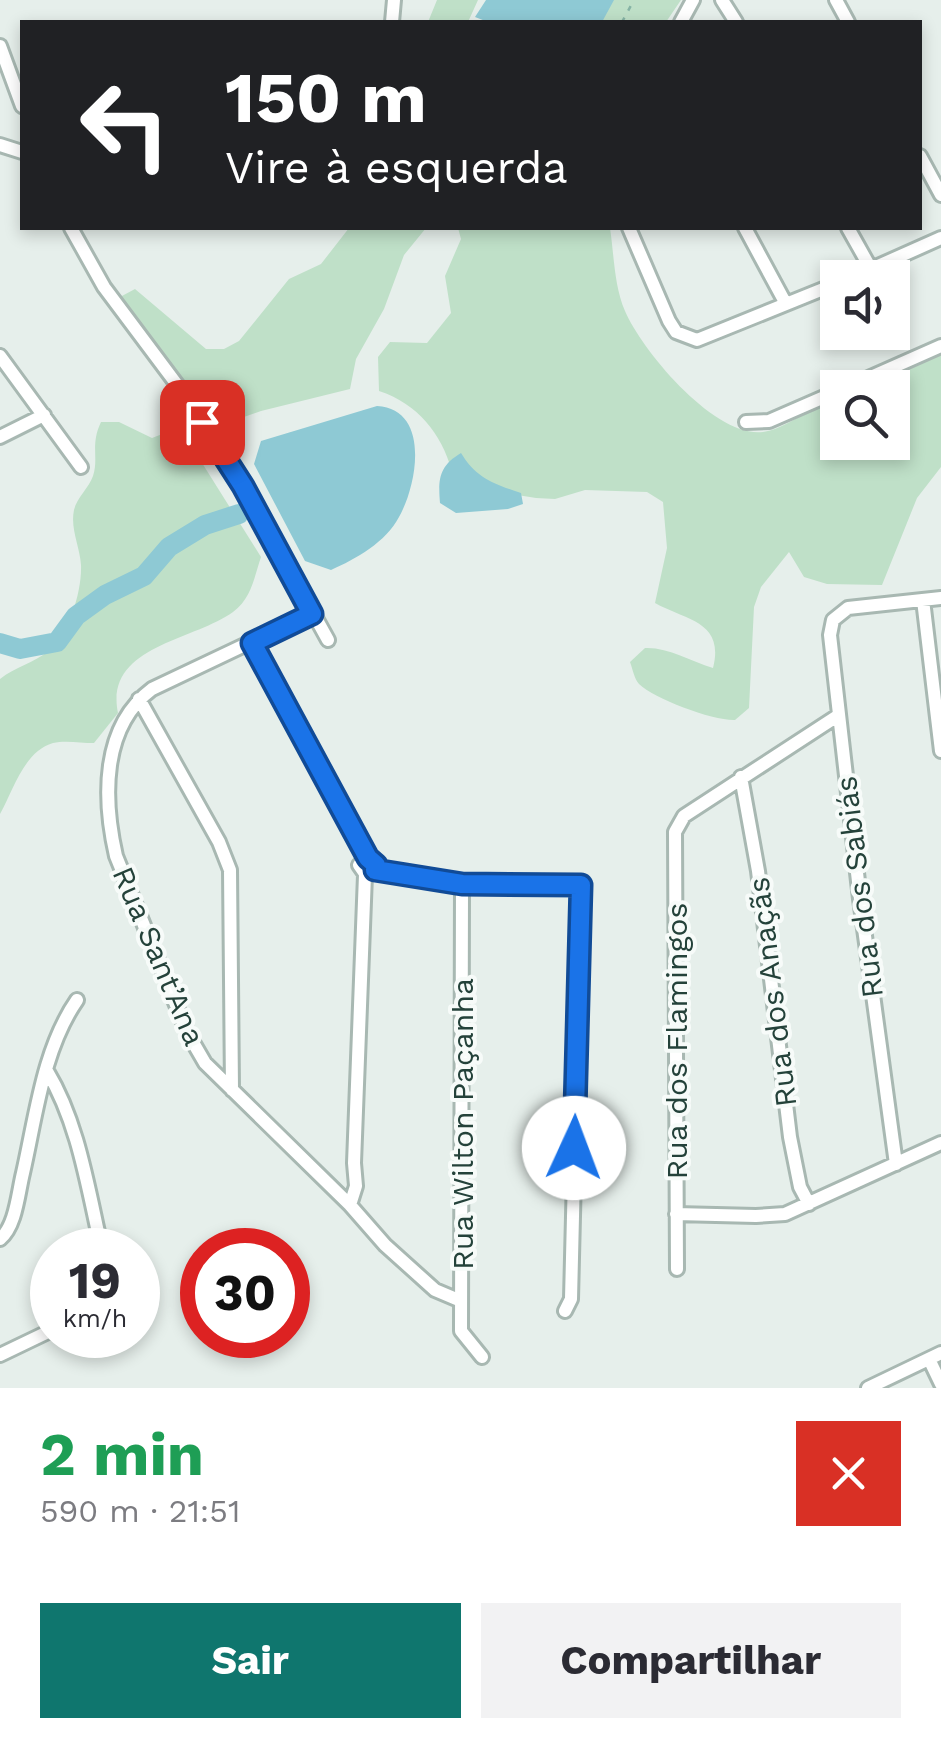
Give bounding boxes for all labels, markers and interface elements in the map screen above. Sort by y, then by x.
text: 150 m [225,57,427,139]
icon: left [60,60,190,190]
text: Vire à esquerda [225,141,568,194]
map controls [820,260,910,460]
button: sound [820,260,910,350]
button: search [820,370,910,460]
pin [160,380,245,465]
icon: arrive [175,395,230,450]
street label: Rua dos Sabiás [828,774,890,1000]
street label: Rua Sant’Ana [106,861,212,1051]
street label: Rua dos Anaçãs [741,875,803,1109]
street label: Rua dos Flamingos [659,903,694,1179]
street label: Rua Wilton Paçanha [445,978,480,1270]
position arrow [522,1096,626,1200]
speed limit sign: 30 [180,1228,310,1358]
text: 19 [69,1251,121,1310]
text: km/h [63,1304,127,1333]
text: 2 min [40,1419,204,1490]
button: close [796,1421,901,1526]
text: 590 m · 21:51 [40,1492,240,1530]
button: Sair [40,1603,461,1718]
button: Compartilhar [481,1603,901,1718]

